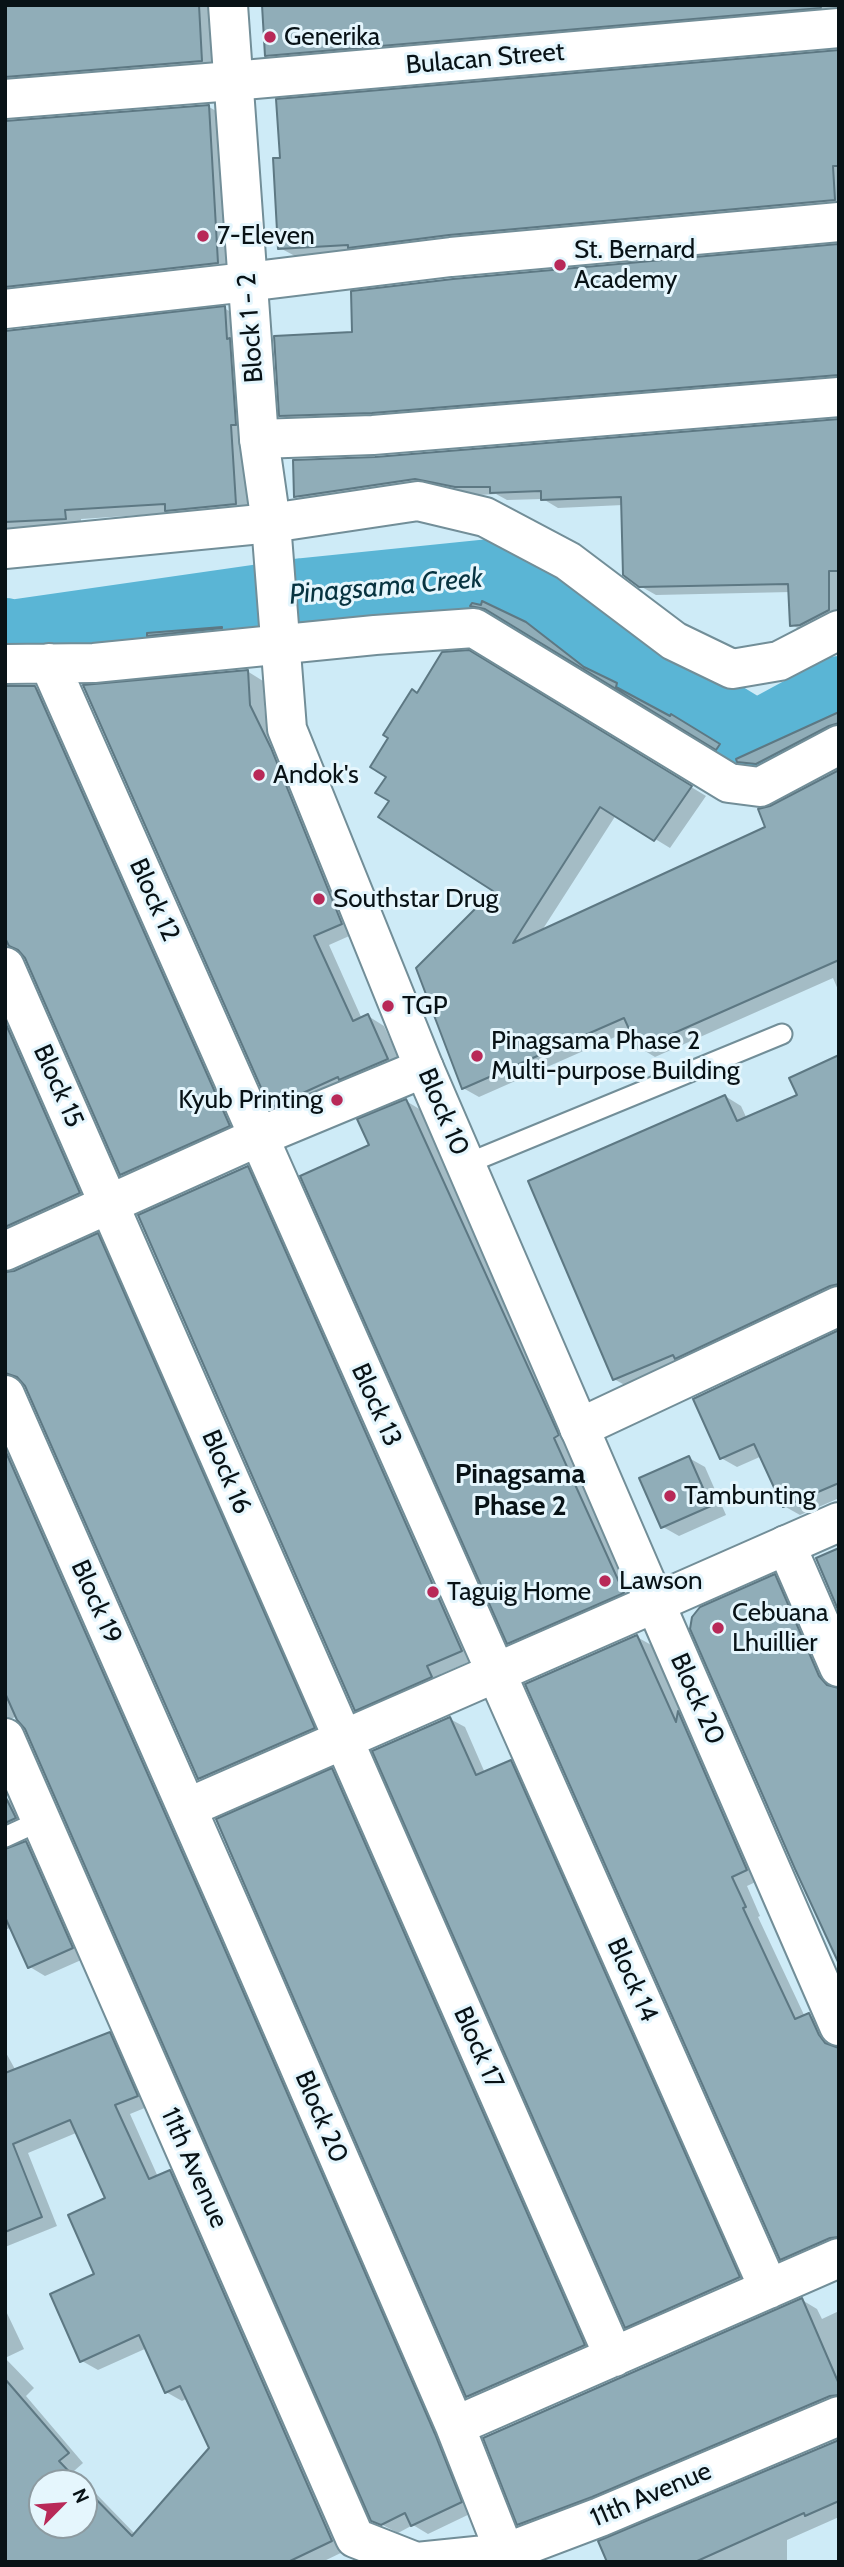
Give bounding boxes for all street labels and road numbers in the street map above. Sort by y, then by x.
street label: Bulacan Street [404,37,566,81]
street label: Block 1 - 2 [232,272,270,384]
street label: Block 12 [122,854,186,946]
street label: Block 15 [26,1040,90,1132]
street label: Block 10 [411,1064,475,1160]
street label: Block 13 [344,1359,408,1451]
street label: Block 16 [194,1425,258,1519]
street label: Block 19 [64,1555,128,1649]
street label: Block 20 [663,1648,731,1750]
street label: Block 14 [600,1933,664,2027]
street label: Block 17 [446,2002,510,2094]
street label: Block 20 [288,2066,354,2168]
street label: 11th Avenue [154,2103,234,2233]
street label: 11th Avenue [586,2456,716,2534]

